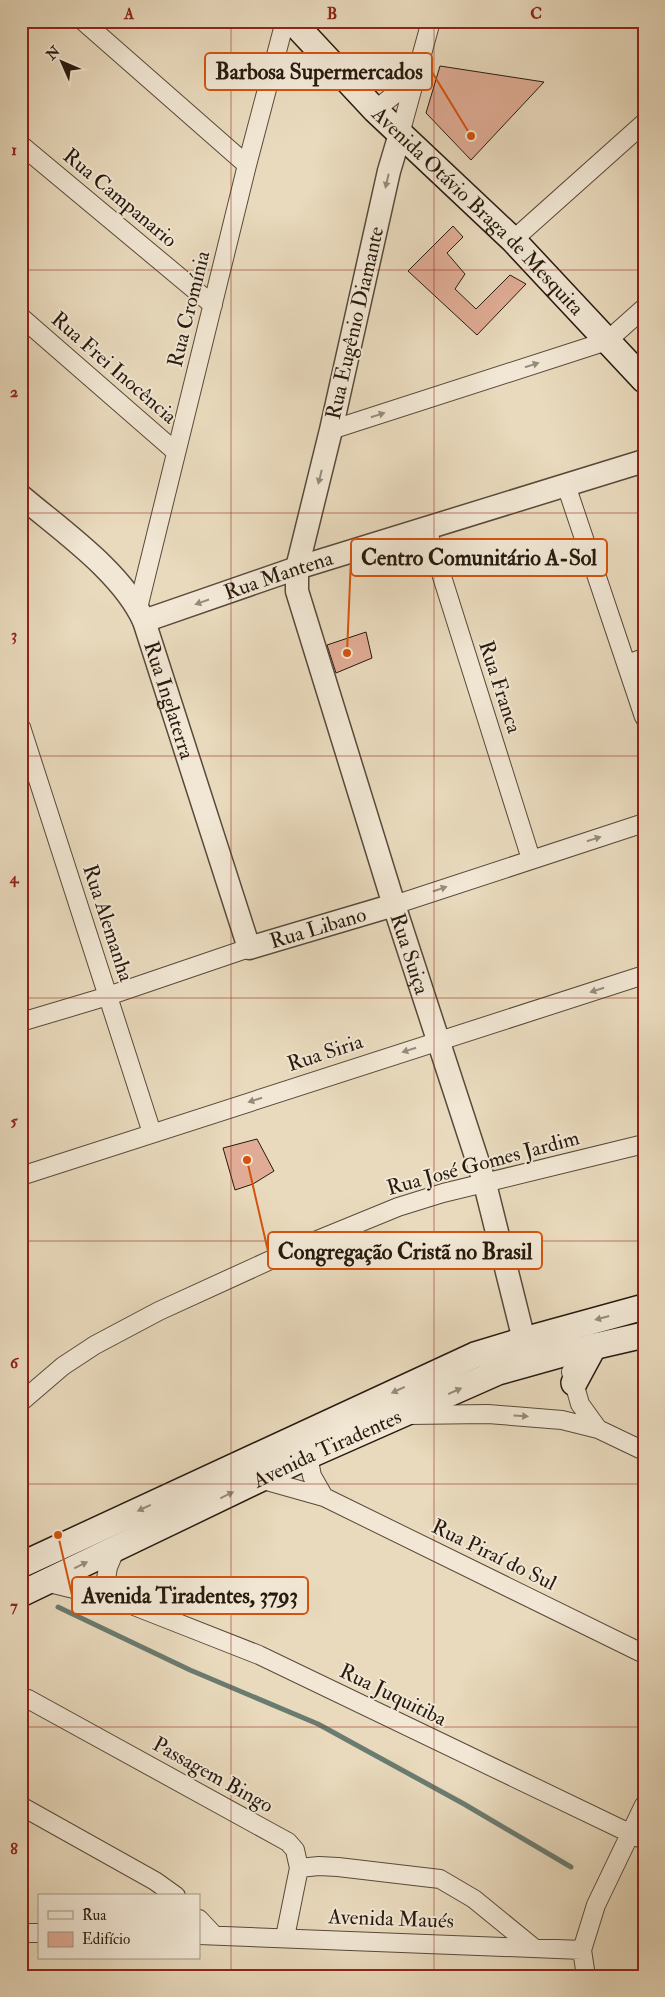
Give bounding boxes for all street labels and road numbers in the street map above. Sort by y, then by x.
street label: Avenida Otávio Braga de Mesquita [365,100,590,321]
street label: Rua Campanario [57,142,183,254]
street label: Rua Eugênio Diamante [320,224,390,422]
street label: Rua Cromínia [162,248,217,370]
street label: Rua Frei Inocência [46,306,183,430]
street label: Rua Mantena [220,544,336,606]
street label: Rua Franca [472,637,528,737]
street label: Rua Inglaterra [138,638,201,763]
street label: Rua Alemanha [76,861,140,985]
street label: Rua Libano [266,901,369,955]
street label: Rua Suiça [384,910,436,998]
street label: Rua Siria [284,1028,367,1078]
street label: Rua José Gomes Jardim [384,1124,582,1202]
street label: Avenida Tiradentes [248,1403,406,1494]
street label: Rua Piraí do Sul [427,1513,561,1597]
street label: Rua Juquitiba [335,1657,451,1733]
street label: Passagem Bingo [148,1731,278,1819]
street label: Avenida Maués [327,1903,454,1935]

